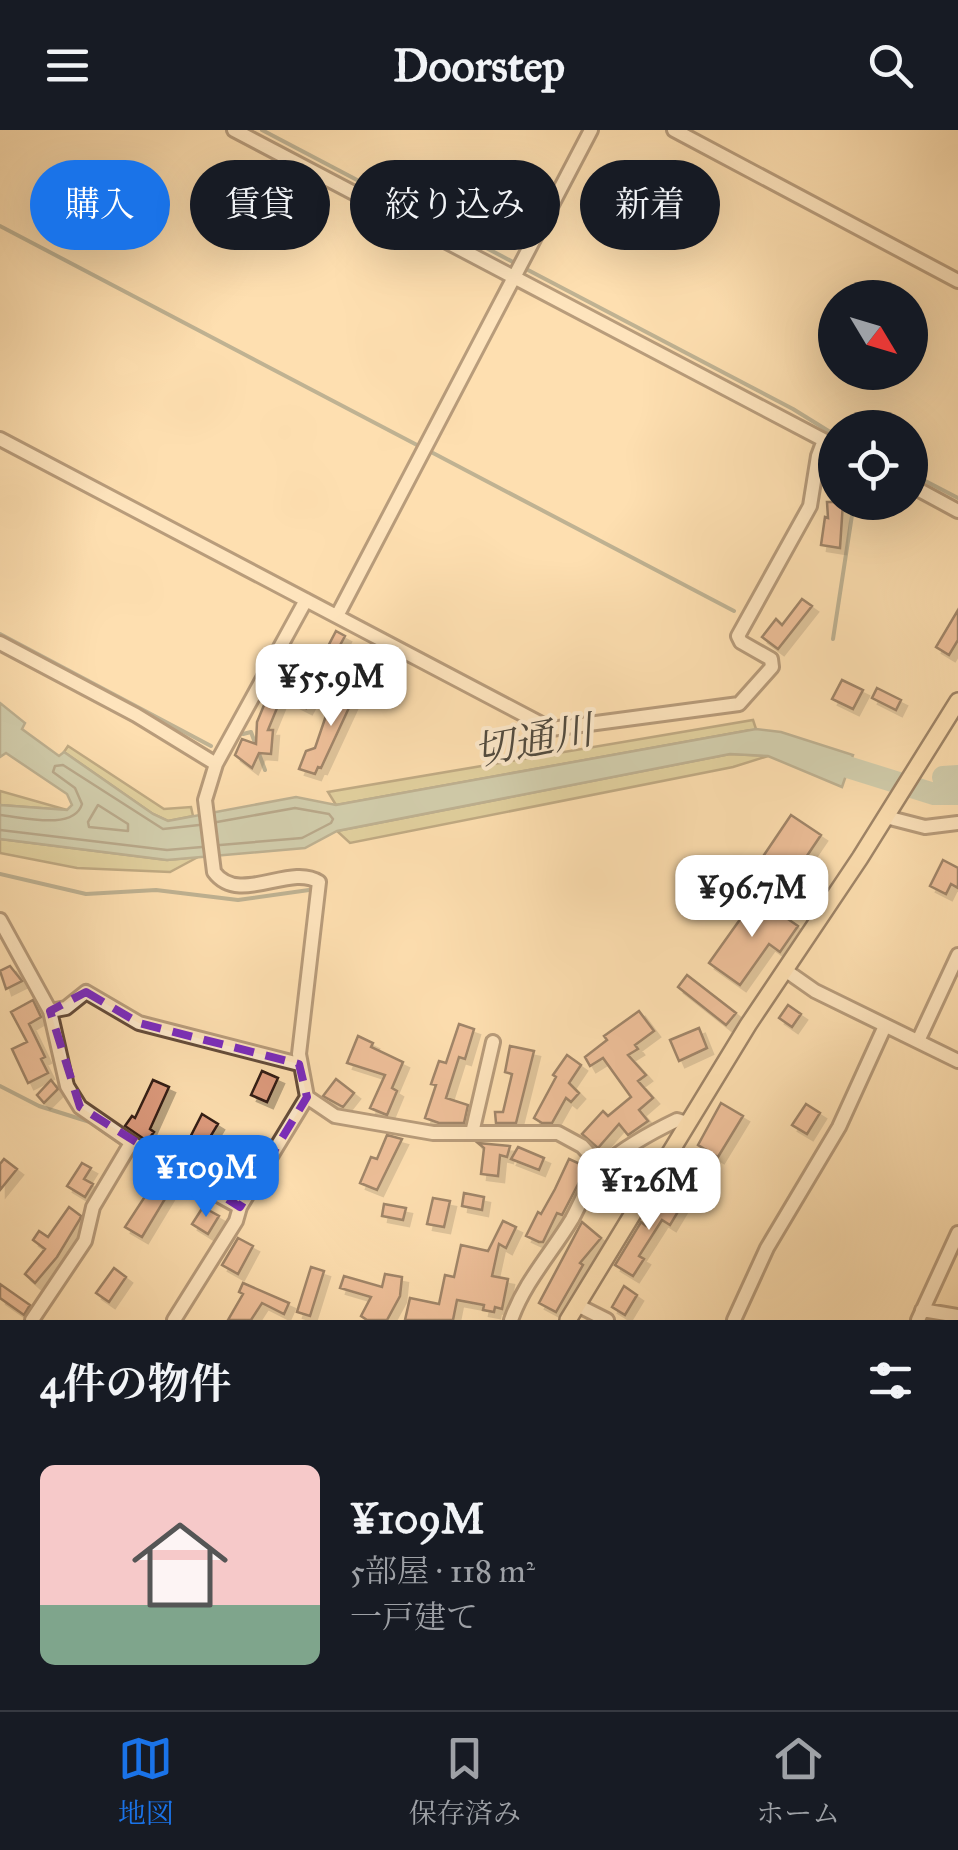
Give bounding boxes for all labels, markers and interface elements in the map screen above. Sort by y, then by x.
icon: menu [40,38,95,93]
text: Doorstep [393,38,565,93]
icon: search [863,38,918,93]
chip: 購入 [30,160,170,250]
chip: 賃貸 [190,160,330,250]
chip: 絞り込み [350,160,560,250]
chip: 新着 [580,160,720,250]
north arrow [818,280,928,390]
map controls [818,280,928,520]
button: locate [818,410,928,520]
pin: ¥55.9M [250,644,412,729]
text: ¥55.9M [278,657,384,696]
water label: 切通川 [470,704,601,776]
pin: ¥96.7M [671,855,833,940]
text: ¥96.7M [697,868,807,907]
pin: ¥109M [136,1135,276,1220]
text: ¥109M [155,1148,257,1187]
pin: ¥126M [579,1148,719,1233]
text: ¥126M [600,1161,698,1200]
icon: filters [863,1353,918,1408]
text: 4件の物件 [40,1358,231,1410]
text: ¥109M [350,1493,484,1545]
icon: home [120,1505,240,1625]
text: 5部屋 · 118 m² [350,1552,535,1591]
text: 一戸建て [350,1598,478,1637]
tab: 地図 [118,1731,174,1831]
tab: 保存済み [409,1731,521,1831]
tab: ホーム [756,1731,840,1831]

